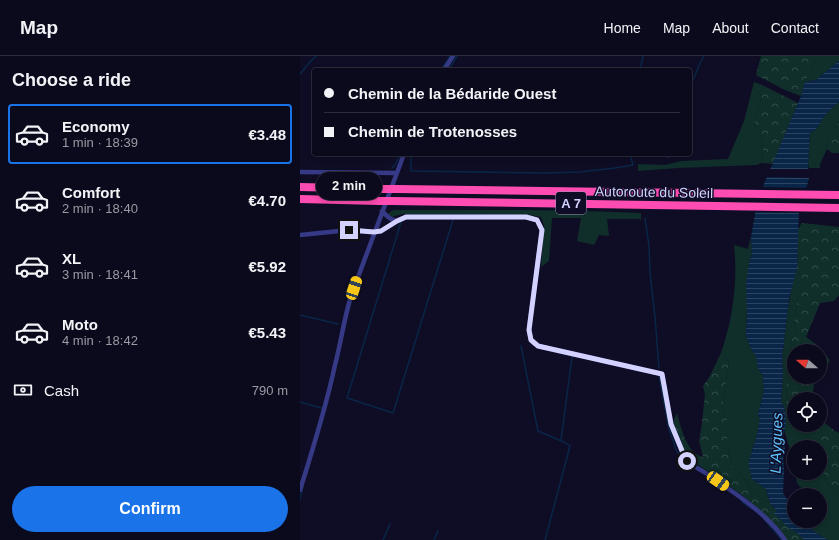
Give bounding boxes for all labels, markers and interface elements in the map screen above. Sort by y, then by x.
text: Map [20,17,58,38]
text: Home [604,20,641,36]
text: Map [663,20,690,36]
text: About [712,20,749,36]
text: Contact [771,20,819,36]
text: Choose a ride [12,70,131,90]
text: Chemin de la Bédaride Ouest [348,85,556,102]
icon: car [14,116,50,152]
text: Economy [62,118,130,135]
text: Chemin de Trotenosses [348,123,517,140]
text: €3.48 [248,126,286,143]
text: 1 min · 18:39 [62,135,138,150]
callout: 2 min [316,172,382,200]
text: 2 min [332,178,366,193]
icon: car [14,182,50,218]
street label: Autoroute du Soleil [595,183,713,201]
text: Comfort [62,184,120,201]
text: €4.70 [248,192,286,209]
road number: A 7 [556,192,586,214]
text: 2 min · 18:40 [62,201,138,216]
route end [340,221,358,239]
icon: car [14,248,50,284]
text: XL [62,250,81,267]
text: €5.92 [248,258,286,275]
text: 3 min · 18:41 [62,267,138,282]
car [345,275,363,301]
icon: car [14,314,50,350]
text: Moto [62,316,98,333]
text: €5.43 [248,324,286,341]
text: 4 min · 18:42 [62,333,138,348]
north arrow [787,344,827,384]
map controls [787,344,827,528]
icon: cash [12,379,34,401]
text: Cash [44,382,79,399]
text: 790 m [252,383,288,398]
button: locate [787,392,827,432]
water label: L'Aygues [766,412,786,474]
button: + [787,440,827,480]
route start [678,452,696,470]
car [705,469,731,493]
button: Confirm [12,486,288,532]
button: − [787,488,827,528]

